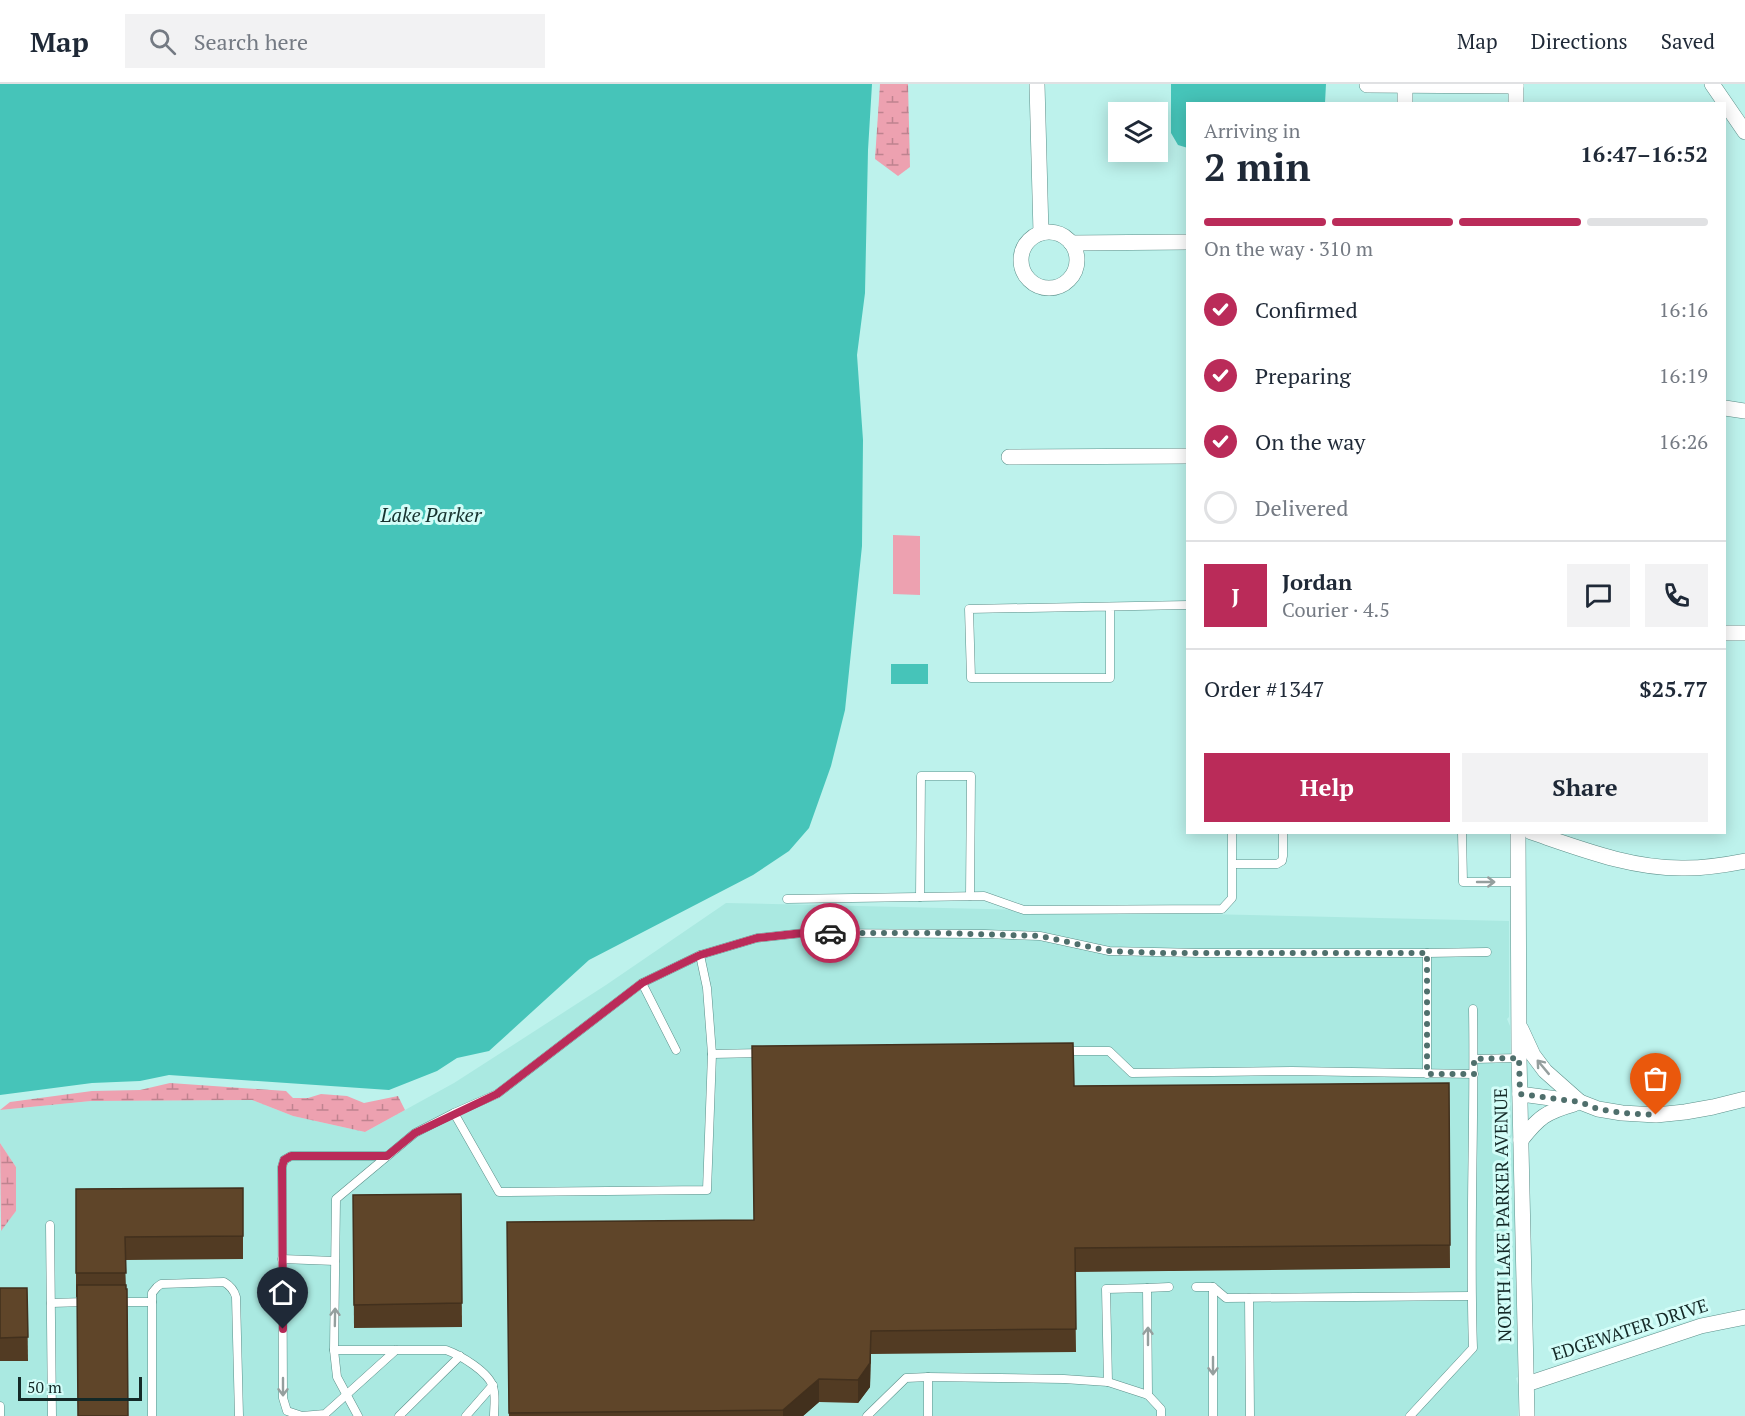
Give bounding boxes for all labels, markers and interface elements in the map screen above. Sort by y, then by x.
search box [125,14,545,68]
text: Map [30,23,89,60]
icon: search [146,25,179,58]
text: Search here [194,27,308,56]
text: Map [1457,27,1498,55]
text: Directions [1531,27,1628,55]
text: Saved [1661,27,1715,55]
map controls [1108,102,1168,162]
button: layers [1108,102,1168,162]
text: Arriving in [1204,117,1300,144]
text: 16:47–16:52 [1580,139,1708,168]
text: 2 min [1204,140,1311,192]
text: On the way · 310 m [1204,235,1373,262]
icon: check [1204,293,1237,326]
text: Confirmed [1255,295,1358,324]
text: 16:16 [1659,296,1708,323]
icon: check [1204,359,1237,392]
text: Preparing [1255,361,1351,390]
text: 16:19 [1659,362,1708,389]
icon: check [1204,425,1237,458]
text: On the way [1255,427,1365,456]
text: 16:26 [1659,428,1708,455]
text: Delivered [1255,493,1348,522]
water label: Lake Parker [380,501,483,528]
button: chat [1567,564,1630,627]
button: phone [1645,564,1708,627]
text: Jordan [1282,567,1352,596]
text: J [1231,581,1240,610]
text: Courier · 4.5 [1282,596,1390,623]
text: Order #1347 [1204,674,1324,703]
text: $25.77 [1639,674,1708,703]
button: Help [1204,753,1450,822]
button: Share [1462,753,1708,822]
one-way arrow [1476,876,1496,888]
courier [800,903,860,963]
icon: car [814,917,847,950]
pin [1630,1053,1681,1115]
one-way arrow [1536,1060,1550,1075]
icon: bag [1639,1062,1672,1095]
street label: NORTH LAKE PARKER AVENUE [1488,1088,1516,1342]
pin [257,1267,308,1329]
icon: home [266,1276,299,1309]
street label: EDGEWATER DRIVE [1549,1292,1711,1366]
one-way arrow [329,1308,341,1328]
one-way arrow [1142,1327,1154,1347]
one-way arrow [1207,1356,1219,1376]
scale bar [18,1374,142,1402]
text: 50 m [27,1376,62,1398]
one-way arrow [277,1377,289,1397]

